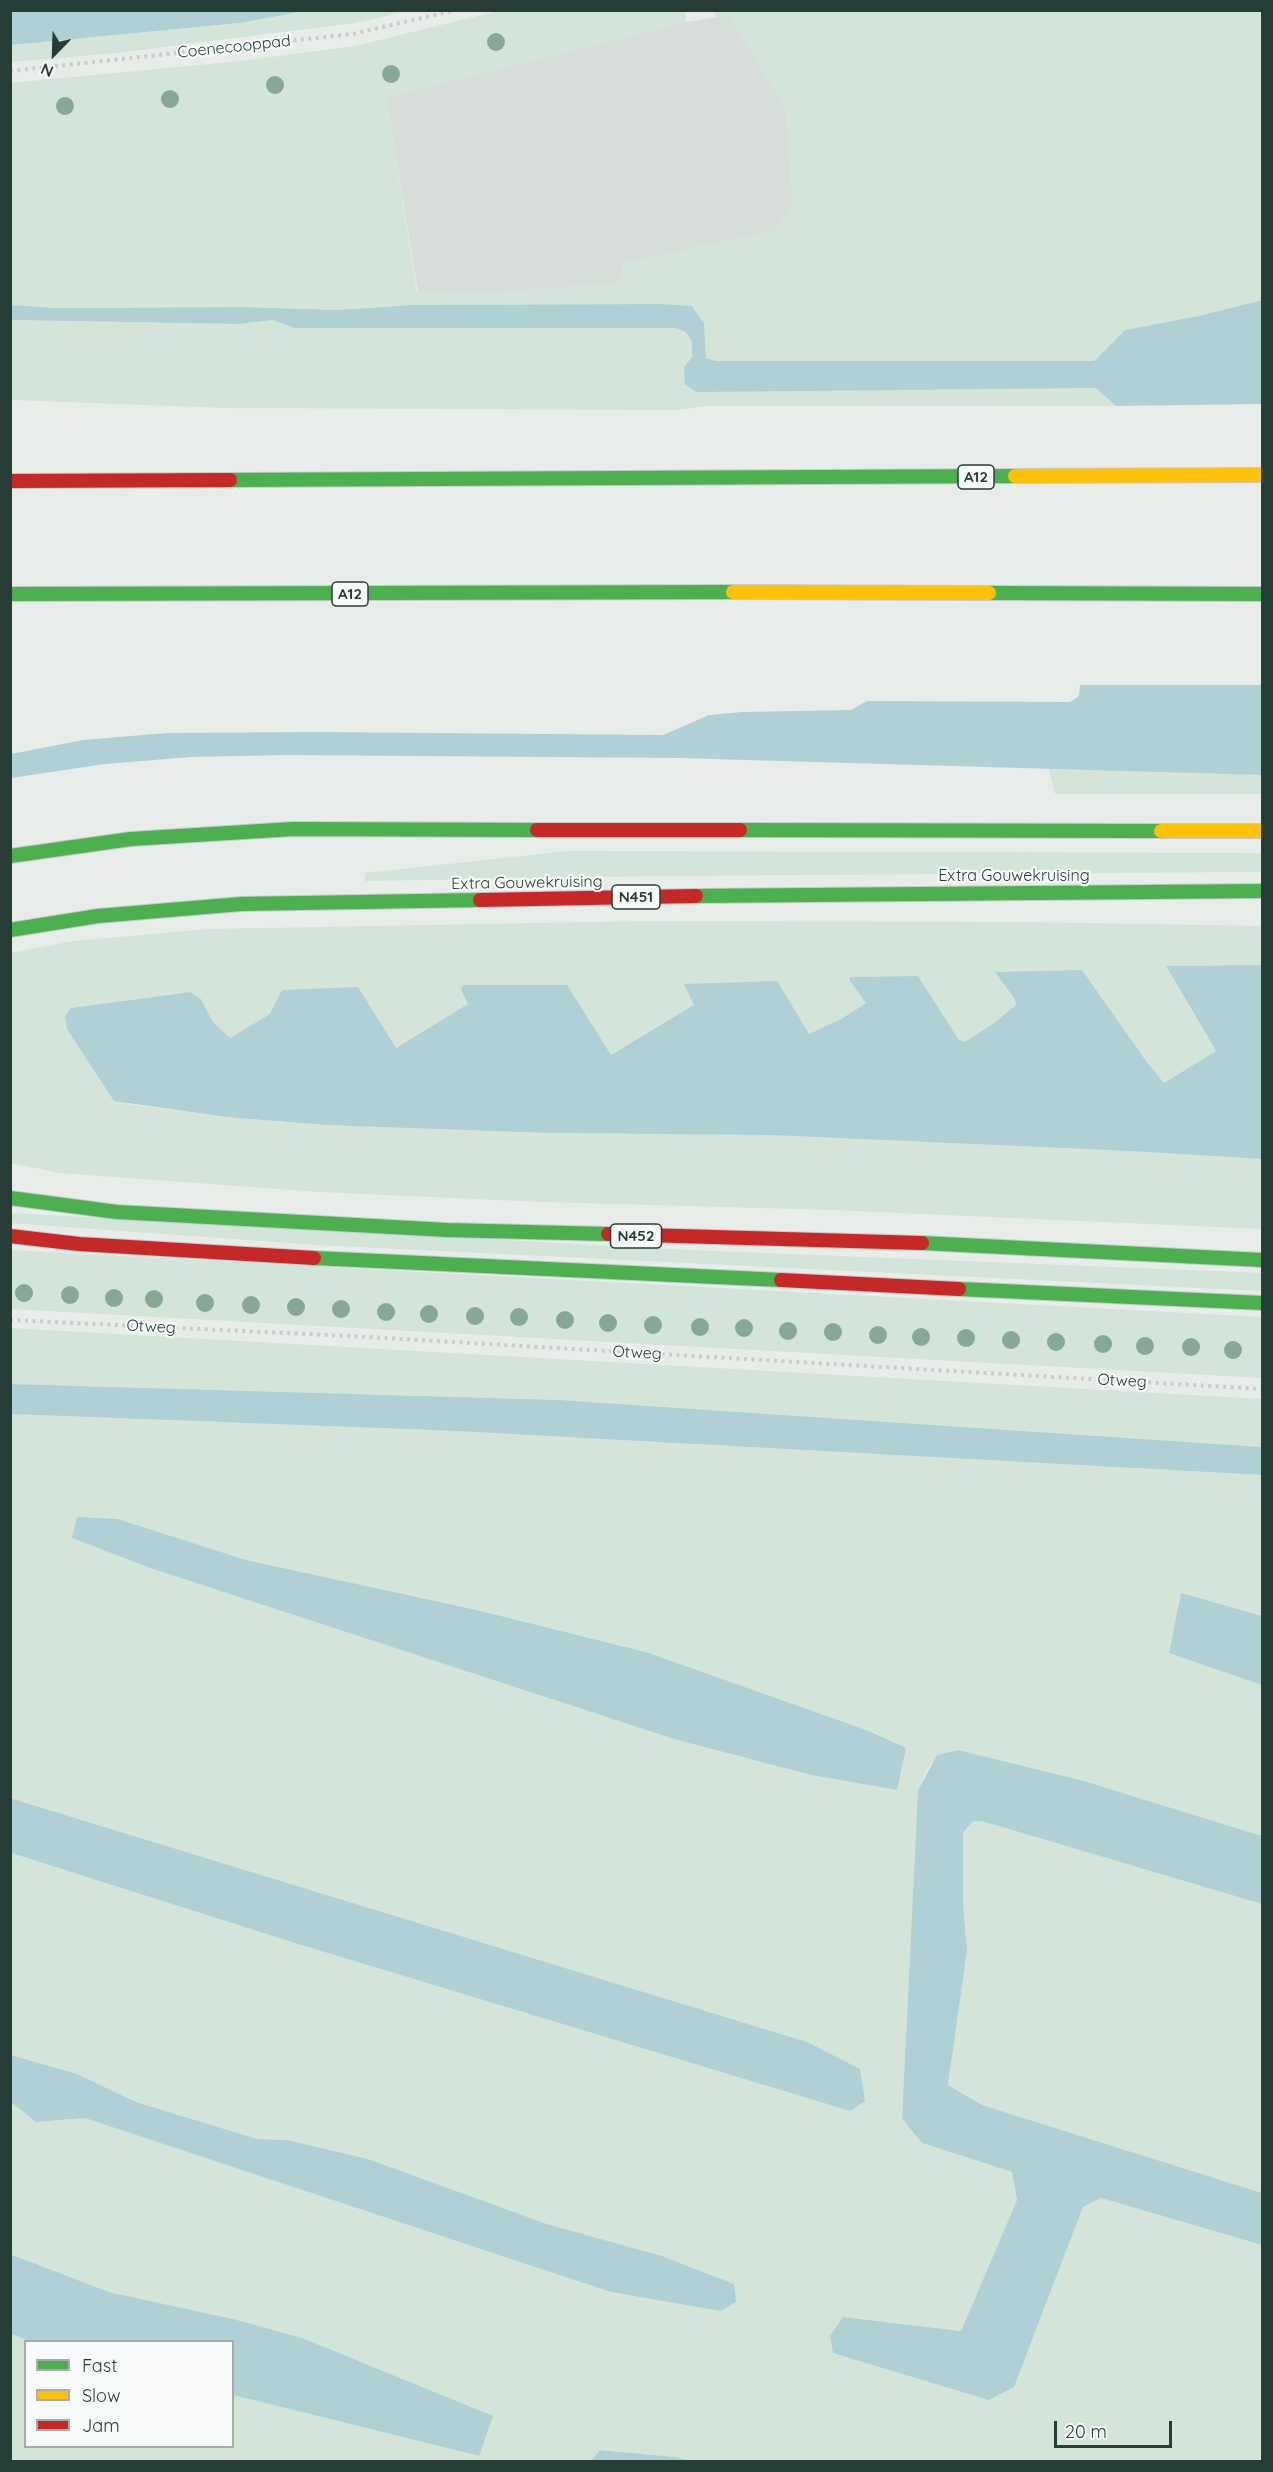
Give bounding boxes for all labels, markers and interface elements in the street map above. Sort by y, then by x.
north arrow [24,24,84,84]
street label: Coenecooppad [176,32,292,62]
text: N [38,59,56,82]
road number: A12 [958,465,994,489]
road number: A12 [332,582,368,606]
street label: Extra Gouwekruising [938,866,1090,886]
street label: Extra Gouwekruising [451,872,603,894]
road number: N451 [612,885,660,909]
road number: N452 [610,1224,662,1248]
street label: Otweg [126,1316,176,1338]
street label: Otweg [612,1342,662,1364]
street label: Otweg [1097,1370,1147,1392]
legend [24,2340,234,2448]
text: Fast [82,2354,117,2377]
text: Slow [82,2384,120,2407]
scale bar [1057,2409,1176,2447]
text: Jam [82,2414,120,2437]
text: 20 m [1065,2420,1107,2443]

